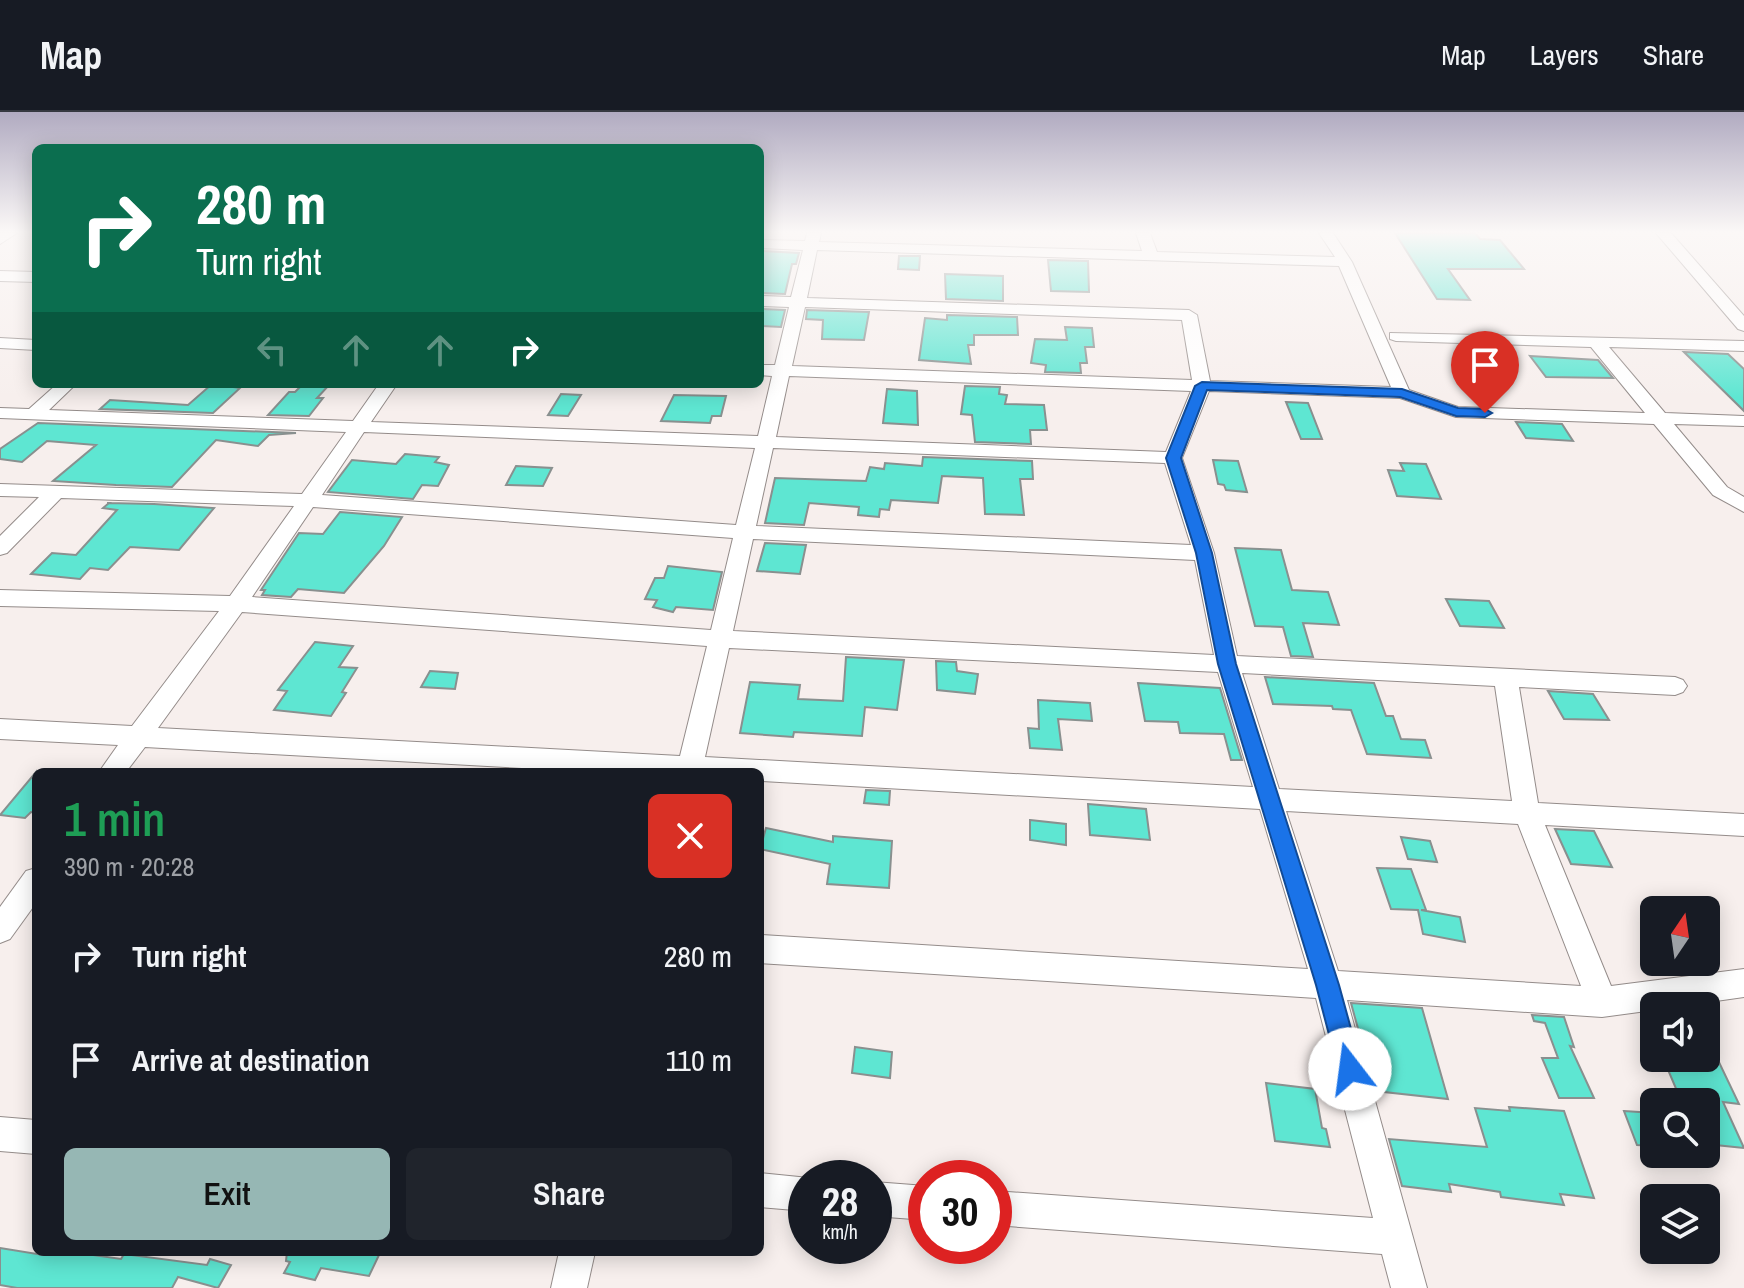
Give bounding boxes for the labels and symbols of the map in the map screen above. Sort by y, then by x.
pin [1451,331,1519,413]
north arrow [1640,896,1720,976]
position arrow [1308,1027,1392,1111]
speed limit sign: 30 [908,1160,1012,1264]

